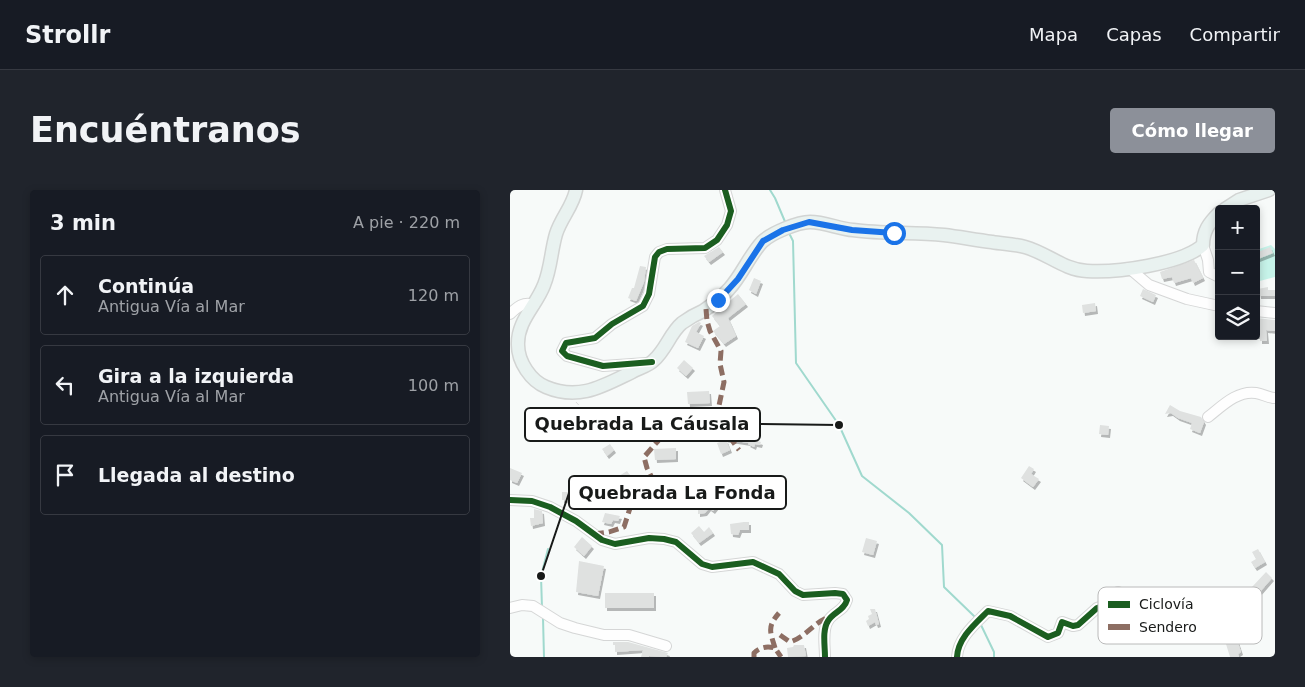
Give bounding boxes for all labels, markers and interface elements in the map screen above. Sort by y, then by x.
text: Strollr [25,21,110,49]
text: Mapa [1029,24,1078,45]
text: Capas [1106,24,1162,45]
text: Compartir [1190,24,1280,45]
button: Cómo llegar [1110,108,1275,153]
text: Encuéntranos [30,110,301,150]
map controls [1215,205,1260,340]
button: + [1215,205,1260,250]
text: 3 min [50,211,116,235]
text: A pie · 220 m [353,213,460,232]
route start [883,222,906,245]
button: − [1215,250,1260,295]
text: Continúa [98,275,194,297]
icon: ahead [51,281,79,309]
text: 120 m [408,286,459,305]
route end [707,289,730,312]
button: layers [1215,295,1260,340]
text: Antigua Vía al Mar [98,297,245,316]
text: Gira a la izquierda [98,365,294,387]
icon: left [51,371,79,399]
text: 100 m [408,376,459,395]
text: Antigua Vía al Mar [98,387,245,406]
callout: Quebrada La Cáusala [525,408,760,441]
text: Quebrada La Cáusala [535,413,749,434]
icon: arrive [51,461,79,489]
text: Llegada al destino [98,464,295,486]
callout: Quebrada La Fonda [569,476,786,509]
text: Quebrada La Fonda [578,482,776,503]
legend [1098,587,1262,644]
text: Ciclovía [1139,596,1194,612]
text: Sendero [1139,619,1197,635]

